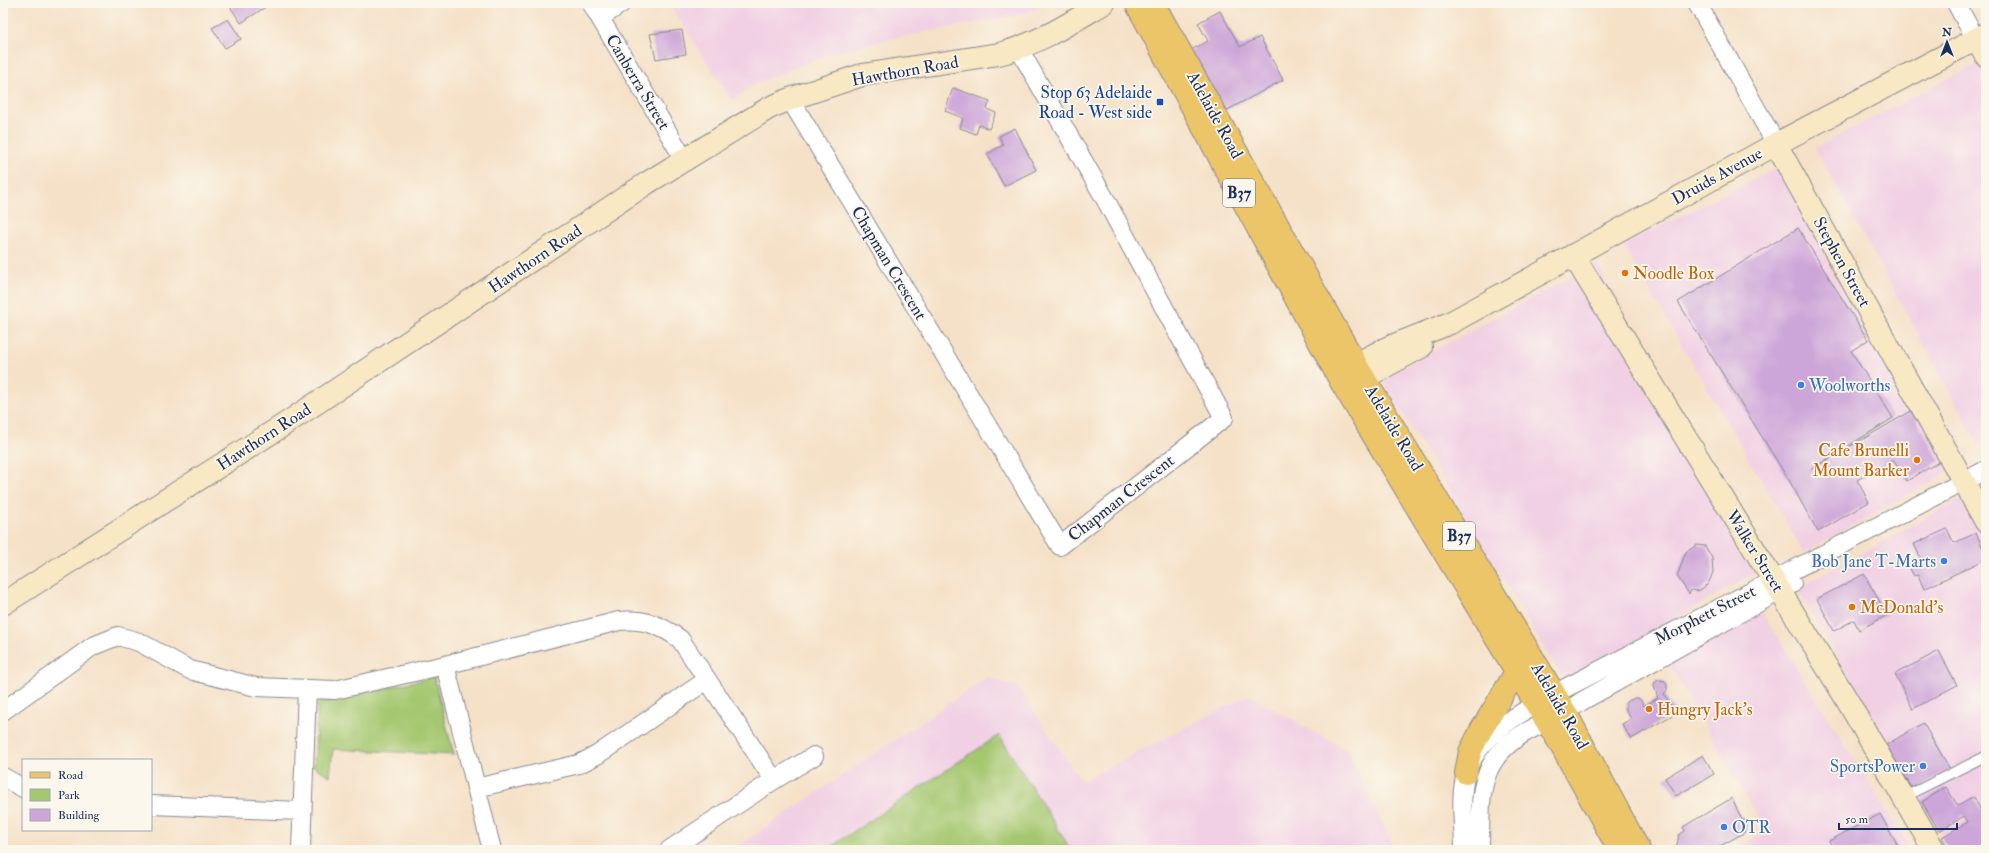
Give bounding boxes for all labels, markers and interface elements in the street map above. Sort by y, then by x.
north arrow [1927,22,1967,62]
text: N [1941,26,1953,39]
street label: Canberra Street [601,30,675,134]
street label: Hawthorn Road [850,51,961,91]
street label: Adelaide Road [1182,67,1248,163]
place label: Stop 63 Adelaide Road - West side [1039,82,1152,123]
marker: Stop 63 Adelaide Road - West side [1155,97,1165,107]
street label: Druids Avenue [1668,142,1766,210]
road number: B37 [1223,179,1255,207]
street label: Chapman Crescent [846,202,931,325]
street label: Stephen Street [1808,213,1876,312]
street label: Hawthorn Road [484,220,586,298]
place label: Noodle Box [1633,263,1715,284]
marker: Noodle Box [1620,268,1630,278]
place label: Woolworths [1808,375,1891,396]
street label: Adelaide Road [1360,380,1428,475]
marker: Woolworths [1796,380,1806,390]
street label: Hawthorn Road [213,398,316,475]
place label: Cafe Brunelli Mount Barker [1812,440,1910,481]
street label: Chapman Crescent [1064,450,1179,547]
marker: Cafe Brunelli Mount Barker [1912,455,1922,465]
street label: Walker Street [1721,505,1789,596]
road number: B37 [1443,522,1475,550]
place label: Bob Jane T-Marts [1811,551,1936,573]
marker: Bob Jane T-Marts [1939,556,1949,566]
street label: Morphett Street [1651,580,1760,650]
place label: McDonald's [1860,597,1943,618]
marker: McDonald's [1847,602,1857,612]
street label: Adelaide Road [1526,658,1594,754]
place label: Hungry Jack's [1657,699,1753,721]
marker: Hungry Jack's [1644,704,1654,714]
place label: SportsPower [1830,756,1916,778]
legend [22,759,152,831]
marker: SportsPower [1918,761,1928,771]
text: Road [58,768,83,783]
text: Park [58,788,80,803]
scale bar [1839,805,1957,831]
text: Building [58,808,101,823]
text: 50 m [1845,812,1869,827]
place label: OTR [1732,817,1771,838]
marker: OTR [1719,822,1729,832]

